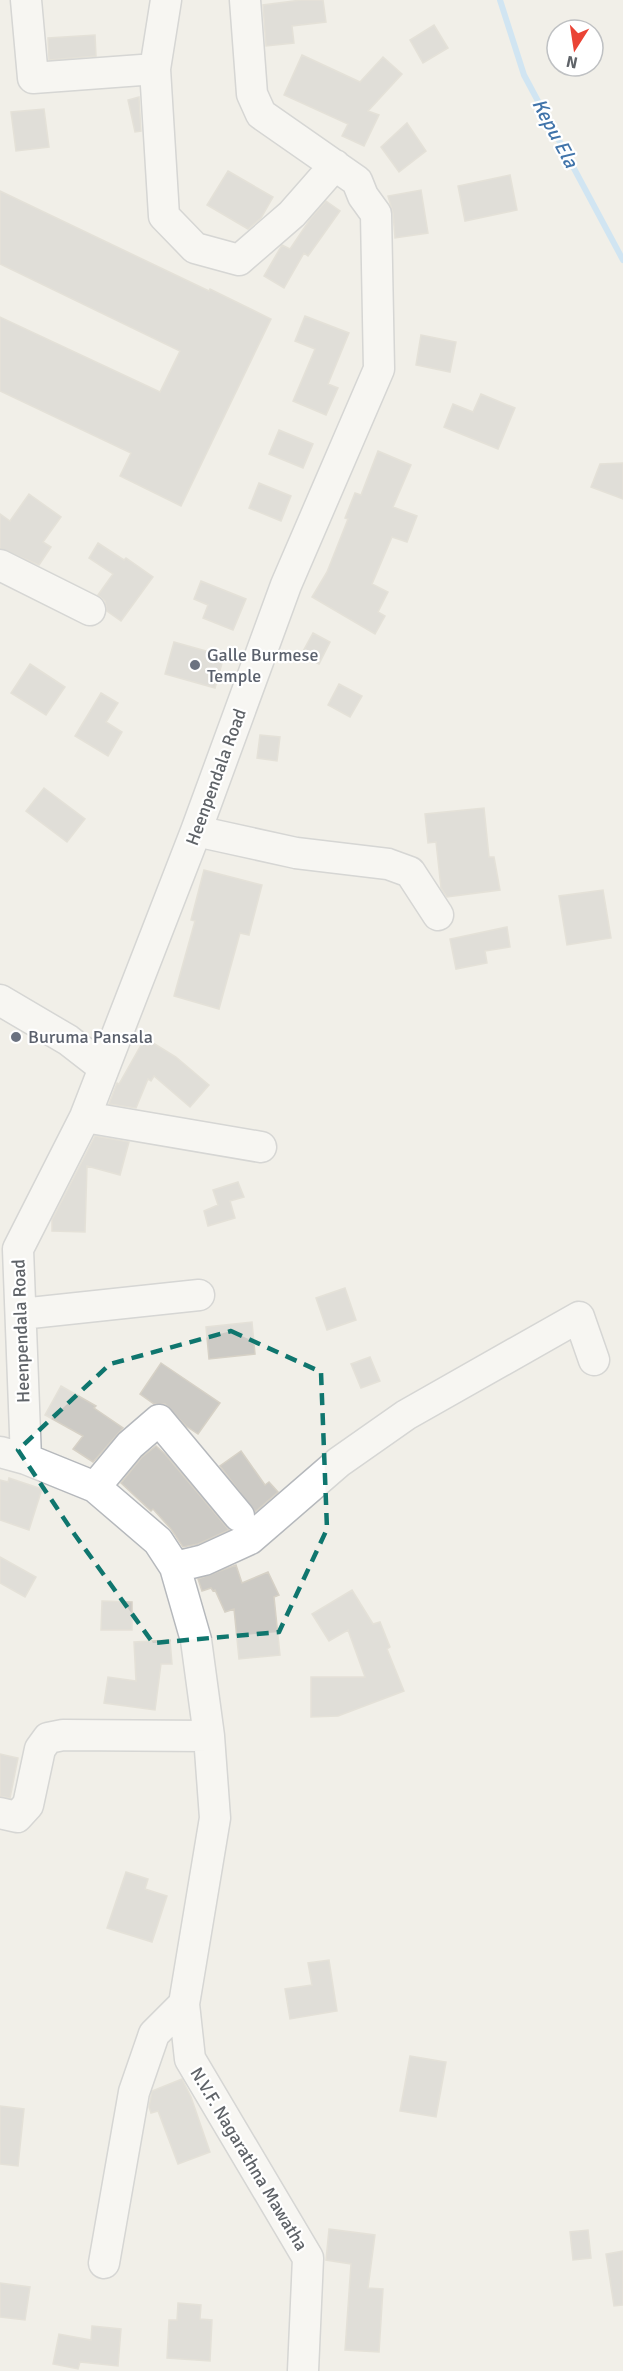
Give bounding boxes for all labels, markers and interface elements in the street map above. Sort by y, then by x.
north arrow [545,18,605,78]
text: N [565,51,580,73]
water label: Kepu Ela [526,94,584,173]
place label: Galle Burmese Temple [207,644,318,687]
marker: Galle Burmese Temple [188,658,202,672]
street label: Heenpendala Road [181,706,251,848]
place label: Buruma Pansala [28,1026,153,1048]
marker: Buruma Pansala [9,1030,23,1044]
street label: Heenpendala Road [7,1259,35,1403]
street label: N.V.F. Nagarathna Mawatha [186,2063,312,2255]

